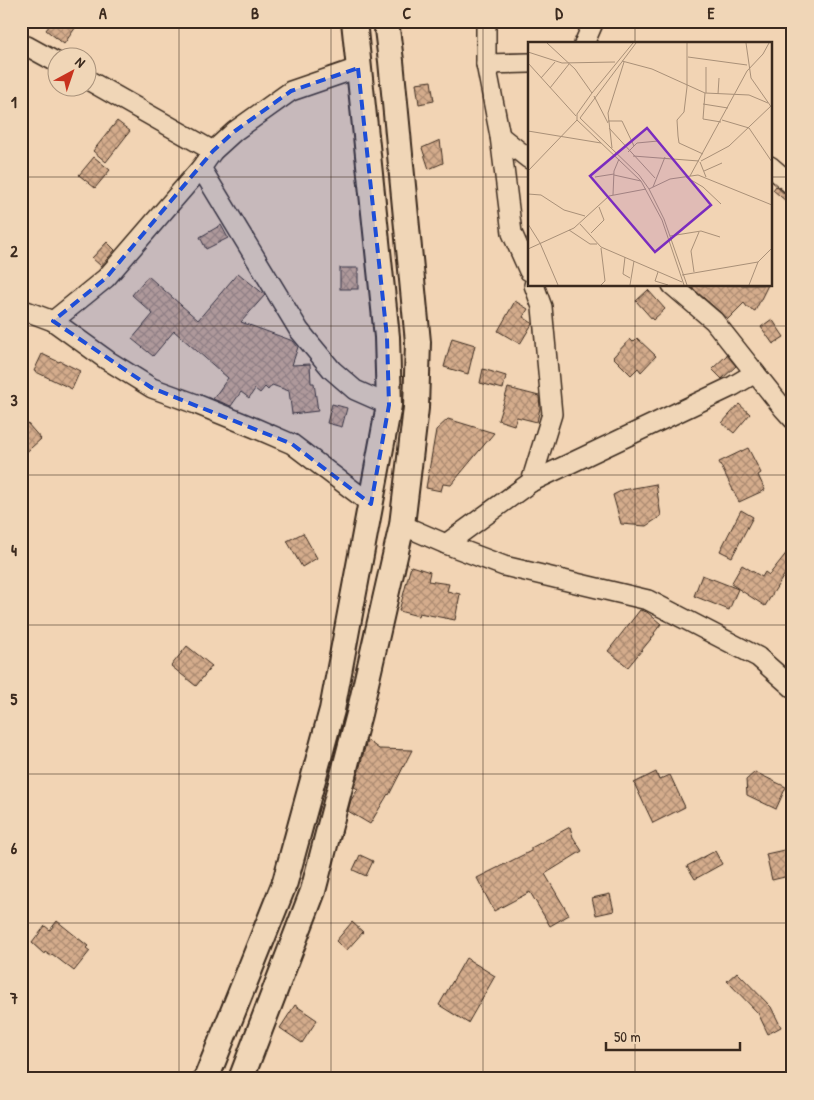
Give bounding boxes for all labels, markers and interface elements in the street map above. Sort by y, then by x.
text: A [99,2,107,24]
text: B [251,2,259,24]
text: C [403,2,412,24]
text: D [555,2,563,24]
text: E [707,2,715,24]
inset map [528,42,772,286]
north arrow [48,48,98,98]
text: N [72,52,90,72]
text: 1 [11,91,17,113]
text: 2 [10,240,18,262]
text: 3 [10,389,18,411]
text: 4 [11,539,17,561]
text: 5 [11,688,18,710]
text: 6 [11,837,18,859]
text: 7 [9,987,18,1009]
scale bar [606,1020,740,1052]
text: 50 m [614,1026,641,1047]

